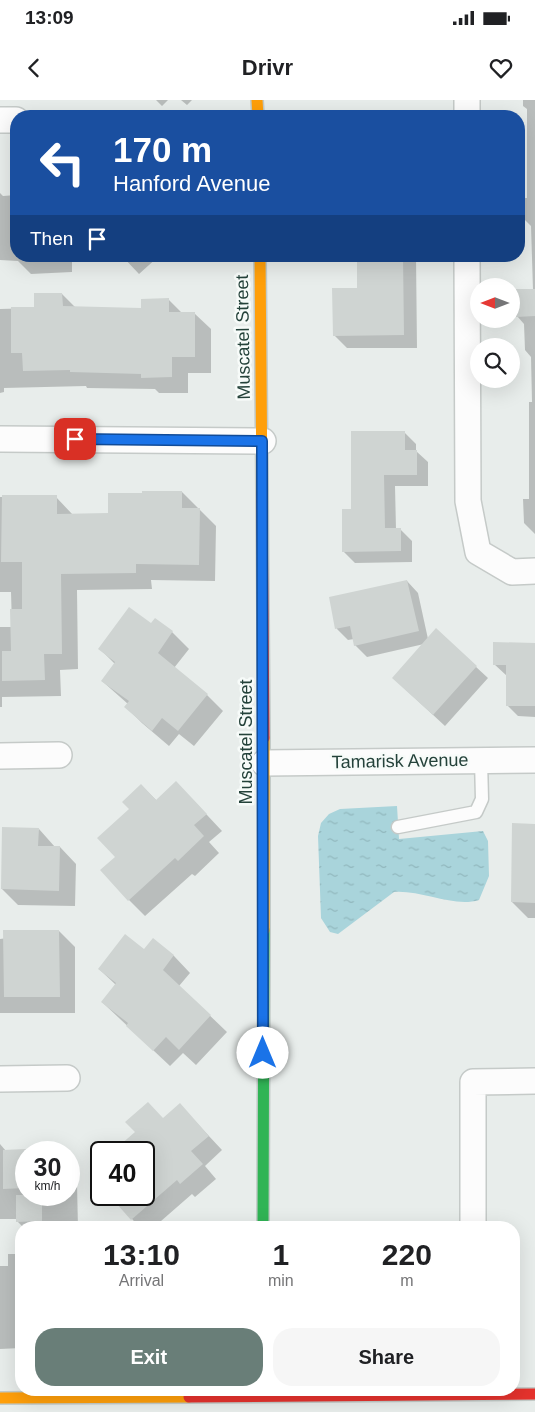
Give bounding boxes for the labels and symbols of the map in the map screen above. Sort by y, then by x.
street label: Muscatel Street [232,274,254,400]
north arrow [470,278,520,328]
pin [54,418,96,460]
street label: Muscatel Street [236,679,256,805]
street label: Tamarisk Avenue [331,750,469,772]
position arrow [236,1026,288,1078]
speed limit sign: 40 [90,1141,155,1206]

